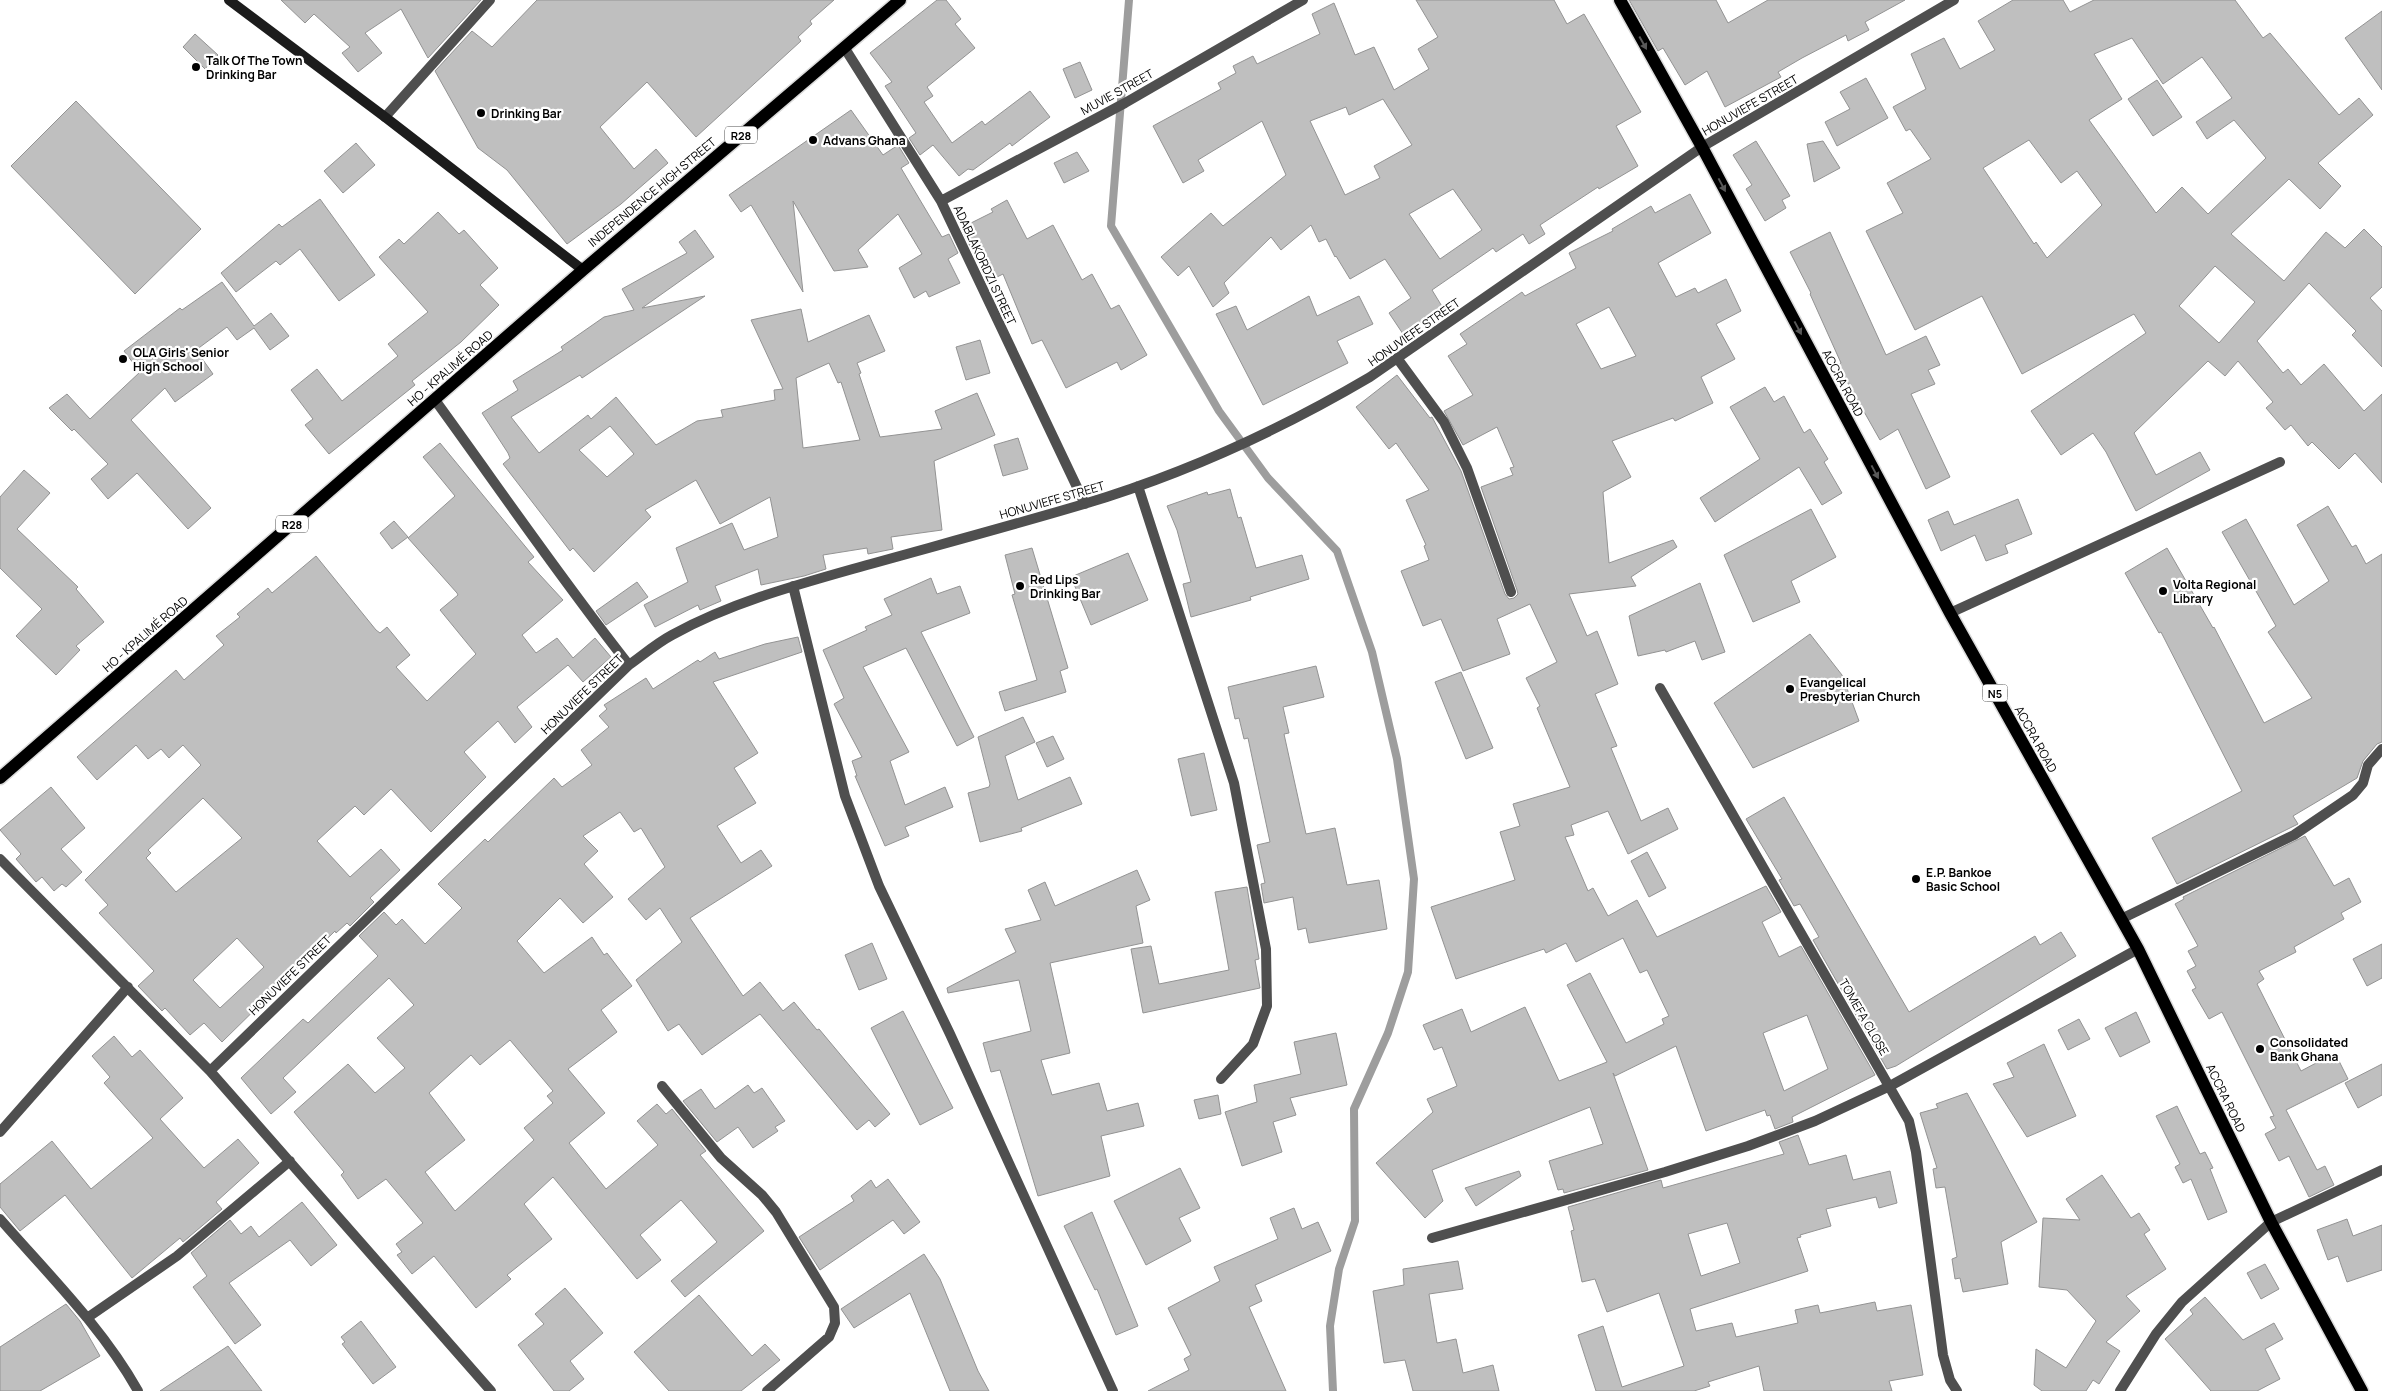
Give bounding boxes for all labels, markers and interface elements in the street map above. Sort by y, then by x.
one-way arrow [1639,36,1648,49]
place label: Talk Of The Town Drinking Bar [206,52,303,83]
marker: Talk Of The Town Drinking Bar [190,61,202,73]
street label: MUVIE STREET [1078,65,1157,119]
street label: HONUVIEFE STREET [1699,70,1802,140]
place label: Drinking Bar [491,105,562,122]
marker: Drinking Bar [475,107,487,119]
road number: R28 [725,126,757,144]
place label: Advans Ghana [823,132,906,149]
street label: INDEPENDENCE HIGH STREET [584,133,720,251]
marker: Advans Ghana [807,134,819,146]
one-way arrow [1718,177,1726,192]
street label: ADABLAKORDZI STREET [950,202,1021,329]
street label: HONUVIEFE STREET [1365,293,1464,370]
one-way arrow [1794,321,1802,335]
street label: HO - KPALIMÉ ROAD [404,326,496,410]
place label: OLA Girls' Senior High School [133,344,229,375]
street label: ACCRA ROAD [1818,346,1868,420]
marker: OLA Girls' Senior High School [117,353,129,365]
one-way arrow [1871,464,1879,479]
street label: HONUVIEFE STREET [997,477,1107,523]
road number: R28 [276,516,308,532]
place label: Red Lips Drinking Bar [1030,571,1101,602]
place label: Volta Regional Library [2173,576,2256,607]
marker: Red Lips Drinking Bar [1014,580,1026,592]
marker: Volta Regional Library [2157,585,2169,597]
street label: HO - KPALIMÉ ROAD [99,592,191,676]
street label: HONUVIEFE STREET [537,650,628,738]
place label: Evangelical Presbyterian Church [1800,674,1920,705]
marker: Evangelical Presbyterian Church [1784,683,1796,695]
road number: N5 [1982,684,2008,701]
street label: ACCRA ROAD [2011,703,2061,775]
place label: E.P. Bankoe Basic School [1926,864,2000,895]
marker: E.P. Bankoe Basic School [1910,873,1922,885]
street label: HONUVIEFE STREET [245,931,336,1019]
street label: TOMEFA CLOSE [1835,975,1893,1059]
place label: Consolidated Bank Ghana [2270,1034,2348,1065]
marker: Consolidated Bank Ghana [2254,1043,2266,1055]
street label: ACCRA ROAD [2202,1061,2250,1135]

